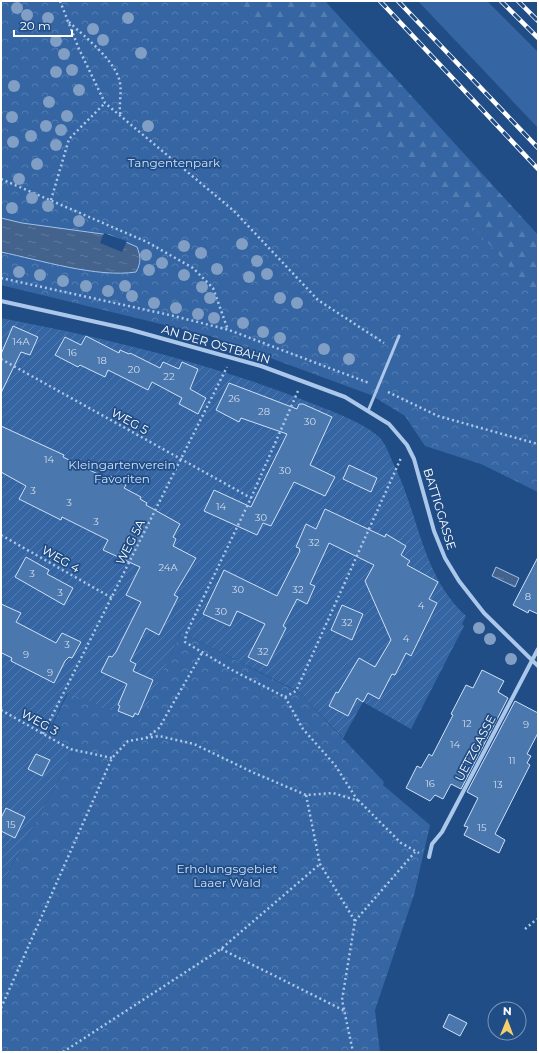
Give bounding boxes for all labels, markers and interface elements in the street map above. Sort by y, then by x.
scale bar [14,12,72,38]
text: 20 m [20,18,51,33]
park label: Tangentenpark [128,155,221,170]
street label: AN DER OSTBAHN [160,321,272,367]
house number: 14A [12,335,31,348]
house number: 16 [67,346,77,359]
house number: 18 [97,354,107,367]
house number: 20 [128,363,141,376]
house number: 22 [163,370,175,383]
house number: 26 [228,392,240,405]
street label: WEG 5 [109,405,151,437]
house number: 28 [258,405,270,418]
house number: 30 [304,415,317,428]
house number: 14 [44,453,54,466]
park label: Kleingartenverein Favoriten [68,457,176,486]
house number: 30 [279,464,292,477]
street label: BATTIGGASSE [420,466,460,552]
house number: 3 [30,484,36,497]
house number: 3 [66,496,72,509]
house number: 14 [216,500,226,513]
house number: 30 [255,511,268,524]
house number: 3 [93,515,99,528]
street label: WEG 5A [112,516,148,567]
house number: 32 [308,536,320,549]
street label: WEG 4 [39,542,83,576]
house number: 24A [158,561,178,574]
house number: 3 [29,567,35,580]
house number: 30 [232,583,245,596]
house number: 32 [292,583,304,596]
house number: 3 [57,586,63,599]
house number: 8 [525,590,531,603]
house number: 4 [418,599,425,612]
house number: 30 [215,605,228,618]
house number: 32 [341,616,353,629]
house number: 4 [403,632,410,645]
house number: 3 [64,638,70,651]
house number: 32 [257,645,269,658]
house number: 9 [23,648,29,661]
house number: 9 [47,666,53,679]
street label: WEG 3 [19,706,61,738]
street label: UETZGASSE [451,712,499,784]
house number: 12 [462,717,472,730]
house number: 9 [523,718,529,731]
house number: 14 [450,738,460,751]
house number: 11 [508,754,516,767]
house number: 16 [425,777,435,790]
house number: 13 [493,778,503,791]
house number: 15 [6,818,16,831]
house number: 15 [477,821,487,834]
park label: Erholungsgebiet Laaer Wald [177,861,278,890]
north arrow [487,1001,527,1041]
text: N [503,1004,512,1018]

